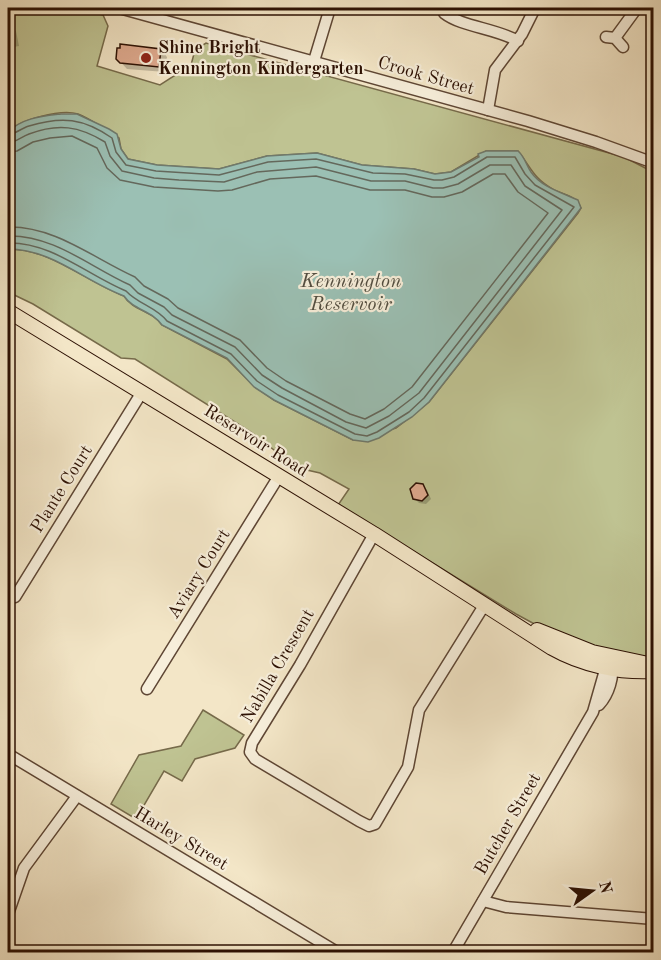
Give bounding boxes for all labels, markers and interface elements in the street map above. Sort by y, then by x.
place label: Shine Bright Kennington Kindergarten [158,39,364,78]
marker: Shine Bright Kennington Kindergarten [139,51,153,65]
street label: Crook Street [376,54,476,98]
water label: Kennington Reservoir [300,272,402,315]
street label: Reservoir Road [201,402,311,480]
street label: Plante Court [28,442,96,536]
street label: Aviary Court [164,526,234,622]
street label: Nabilla Crescent [238,606,318,726]
street label: Butcher Street [472,770,544,878]
street label: Harley Street [131,804,231,874]
north arrow [562,861,622,921]
text: N [595,880,614,896]

